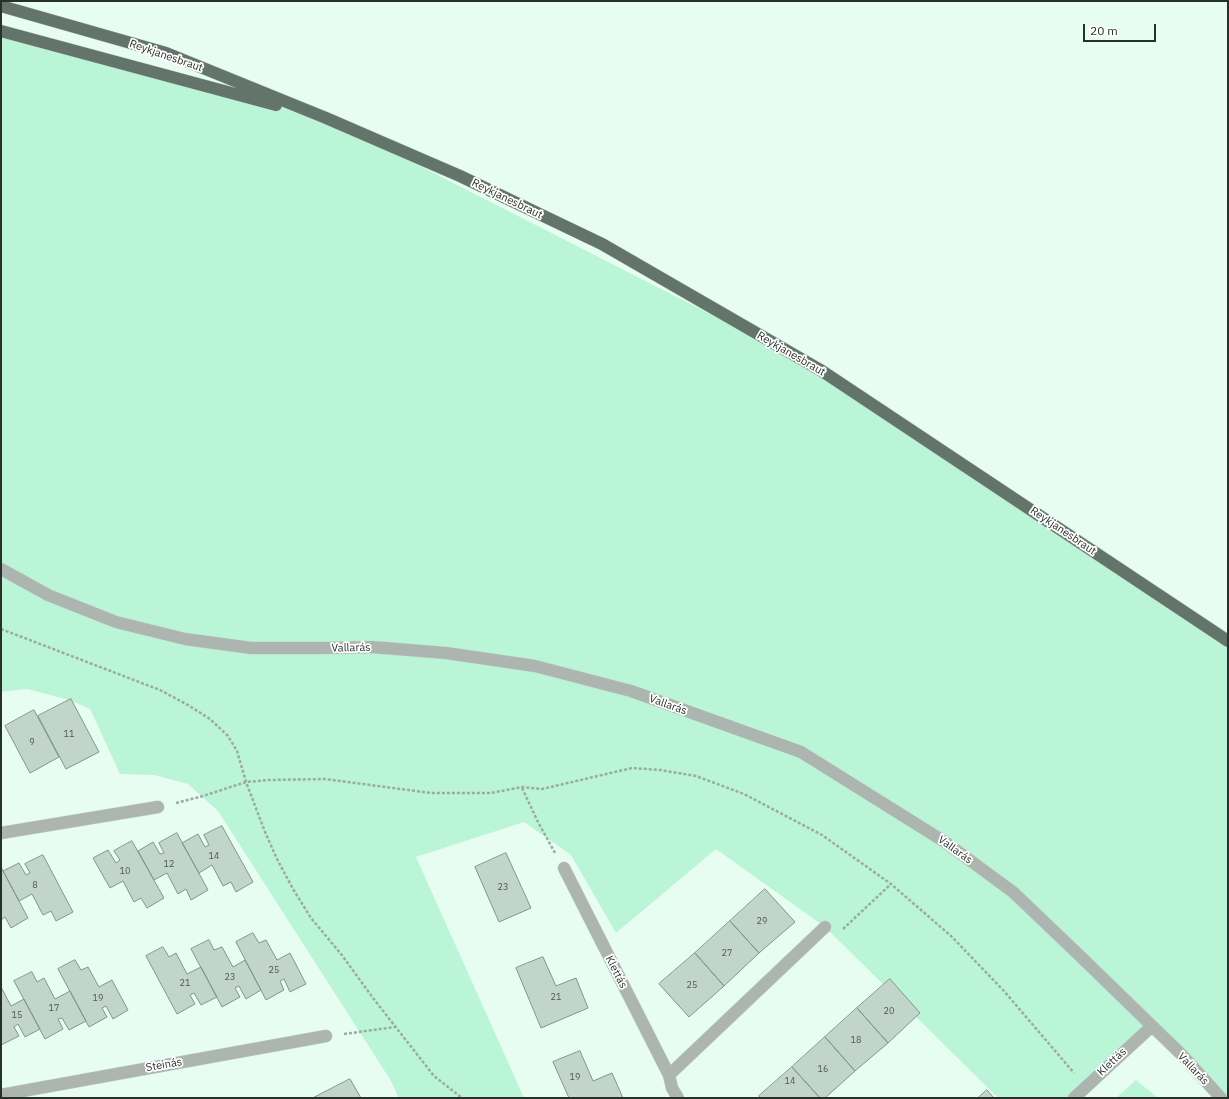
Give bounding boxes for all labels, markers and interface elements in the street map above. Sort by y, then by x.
scale bar [1085,16,1158,42]
text: 20 m [1090,23,1118,38]
street label: Reykjanesbraut [128,37,204,75]
street label: Reykjanesbraut [470,176,544,222]
street label: Reykjanesbraut [754,329,828,379]
street label: Reykjanesbraut [1027,504,1099,558]
street label: Vallarás [331,641,371,655]
street label: Vallarás [647,692,689,718]
house number: 11 [64,729,74,739]
house number: 9 [29,737,35,747]
street label: Vallarás [935,833,975,867]
house number: 14 [209,851,219,861]
house number: 12 [164,859,174,869]
house number: 10 [120,866,130,876]
house number: 8 [32,880,38,890]
house number: 23 [498,882,508,892]
house number: 29 [757,916,767,926]
house number: 27 [722,948,732,958]
street label: Klettás [602,953,630,991]
house number: 25 [269,965,279,975]
house number: 23 [225,972,235,982]
house number: 21 [180,978,190,988]
house number: 25 [687,980,697,990]
house number: 21 [551,992,561,1002]
house number: 19 [93,993,103,1003]
house number: 17 [49,1003,59,1013]
house number: 20 [884,1006,894,1016]
house number: 15 [12,1010,22,1020]
house number: 18 [851,1035,861,1045]
street label: Klettás [1095,1045,1129,1079]
street label: Vallarás [1175,1050,1211,1088]
street label: Steinás [145,1055,183,1075]
house number: 16 [818,1064,828,1074]
house number: 19 [570,1072,580,1082]
house number: 14 [785,1076,795,1086]

